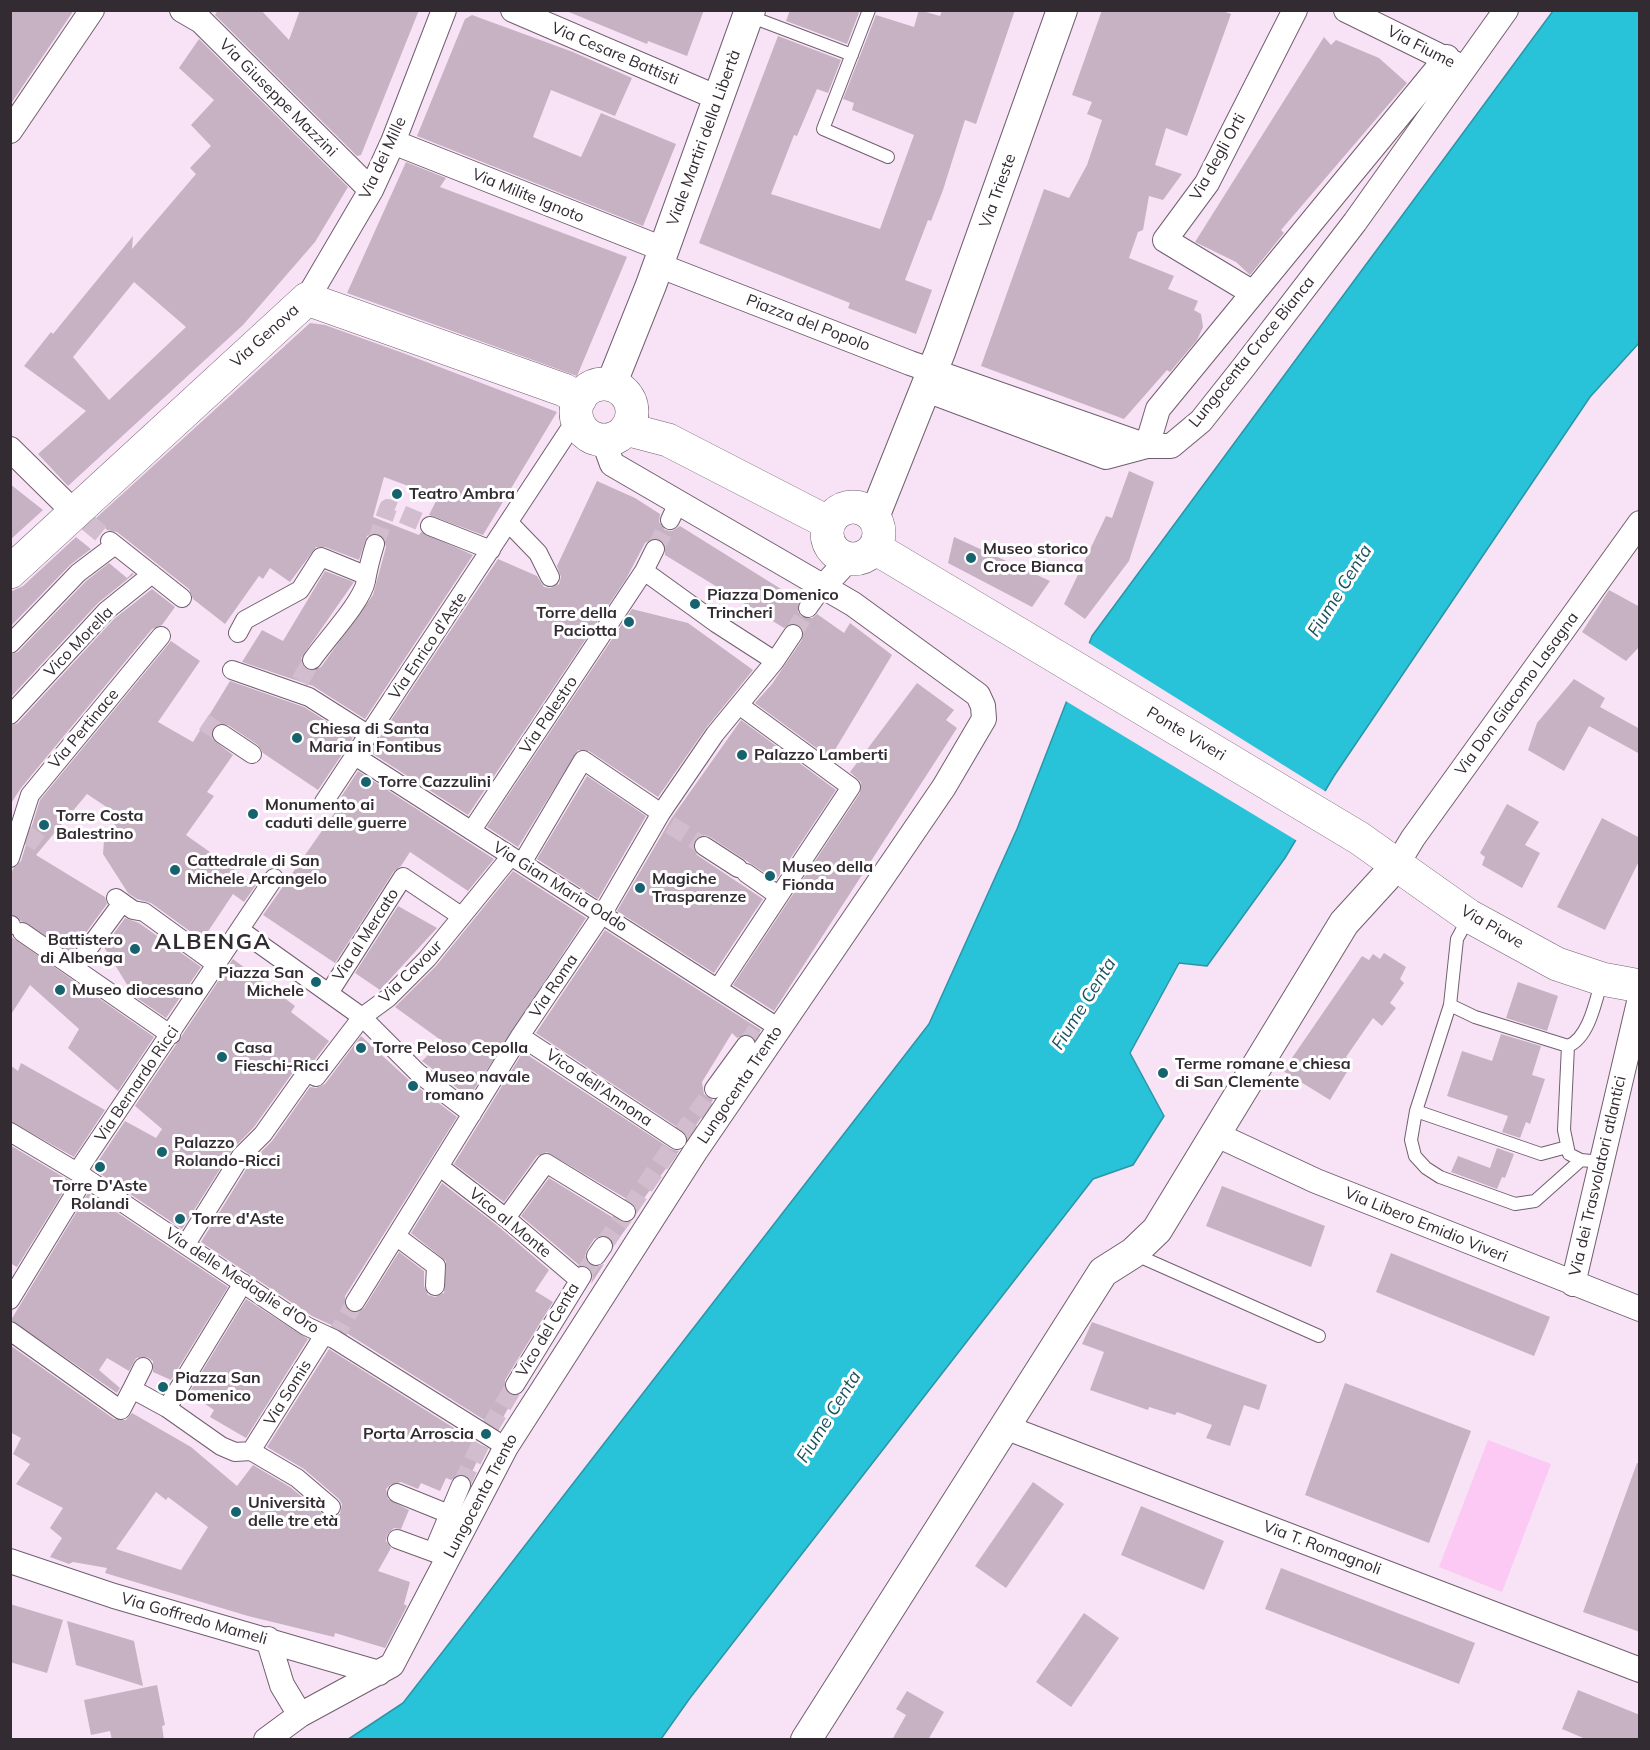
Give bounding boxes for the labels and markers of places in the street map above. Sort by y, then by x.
place label: Teatro Ambra [409,484,515,504]
marker: Teatro Ambra [390,487,404,501]
place label: Museo storico Croce Bianca [983,539,1088,577]
marker: Museo storico Croce Bianca [964,551,978,565]
place label: Piazza Domenico Trincheri [707,585,839,623]
marker: Piazza Domenico Trincheri [688,597,702,611]
place label: Torre della Paciotta [536,603,617,641]
marker: Torre della Paciotta [622,615,636,629]
place label: Chiesa di Santa Maria in Fontibus [309,719,442,757]
marker: Chiesa di Santa Maria in Fontibus [290,731,304,745]
place label: Palazzo Lamberti [754,745,888,765]
marker: Palazzo Lamberti [735,748,749,762]
place label: Torre Cazzulini [378,772,491,792]
marker: Torre Cazzulini [359,775,373,789]
place label: Monumento ai caduti delle guerre [265,795,407,833]
place label: Torre Costa Balestrino [56,806,144,844]
marker: Monumento ai caduti delle guerre [246,807,260,821]
marker: Torre Costa Balestrino [37,818,51,832]
place label: Cattedrale di San Michele Arcangelo [187,851,327,889]
place label: Museo della Fionda [782,857,873,895]
marker: Cattedrale di San Michele Arcangelo [168,863,182,877]
place label: Magiche Trasparenze [652,869,746,907]
marker: Museo della Fionda [763,869,777,883]
marker: Magiche Trasparenze [633,881,647,895]
place label: Battistero di Albenga [40,930,123,968]
marker: Battistero di Albenga [128,942,142,956]
place label: Piazza San Michele [218,963,304,1001]
marker: Piazza San Michele [309,975,323,989]
place label: Museo diocesano [72,980,203,1000]
marker: Museo diocesano [53,983,67,997]
place label: Casa Fieschi-Ricci [234,1038,329,1076]
place label: Torre Peloso Cepolla [373,1038,528,1058]
marker: Torre Peloso Cepolla [354,1041,368,1055]
marker: Casa Fieschi-Ricci [215,1050,229,1064]
place label: Terme romane e chiesa di San Clemente [1175,1054,1351,1092]
marker: Terme romane e chiesa di San Clemente [1156,1066,1170,1080]
place label: Museo navale romano [425,1067,530,1105]
marker: Museo navale romano [406,1079,420,1093]
place label: Palazzo Rolando-Ricci [174,1133,280,1171]
marker: Palazzo Rolando-Ricci [155,1145,169,1159]
marker: Torre D'Aste Rolandi [93,1160,107,1174]
place label: Torre D'Aste Rolandi [53,1176,147,1214]
place label: Torre d'Aste [192,1209,284,1229]
marker: Torre d'Aste [173,1212,187,1226]
place label: Piazza San Domenico [175,1368,261,1406]
marker: Piazza San Domenico [156,1380,170,1394]
place label: Porta Arroscia [363,1424,474,1444]
marker: Porta Arroscia [479,1427,493,1441]
place label: Università delle tre età [248,1493,338,1531]
marker: Università delle tre età [229,1505,243,1519]

